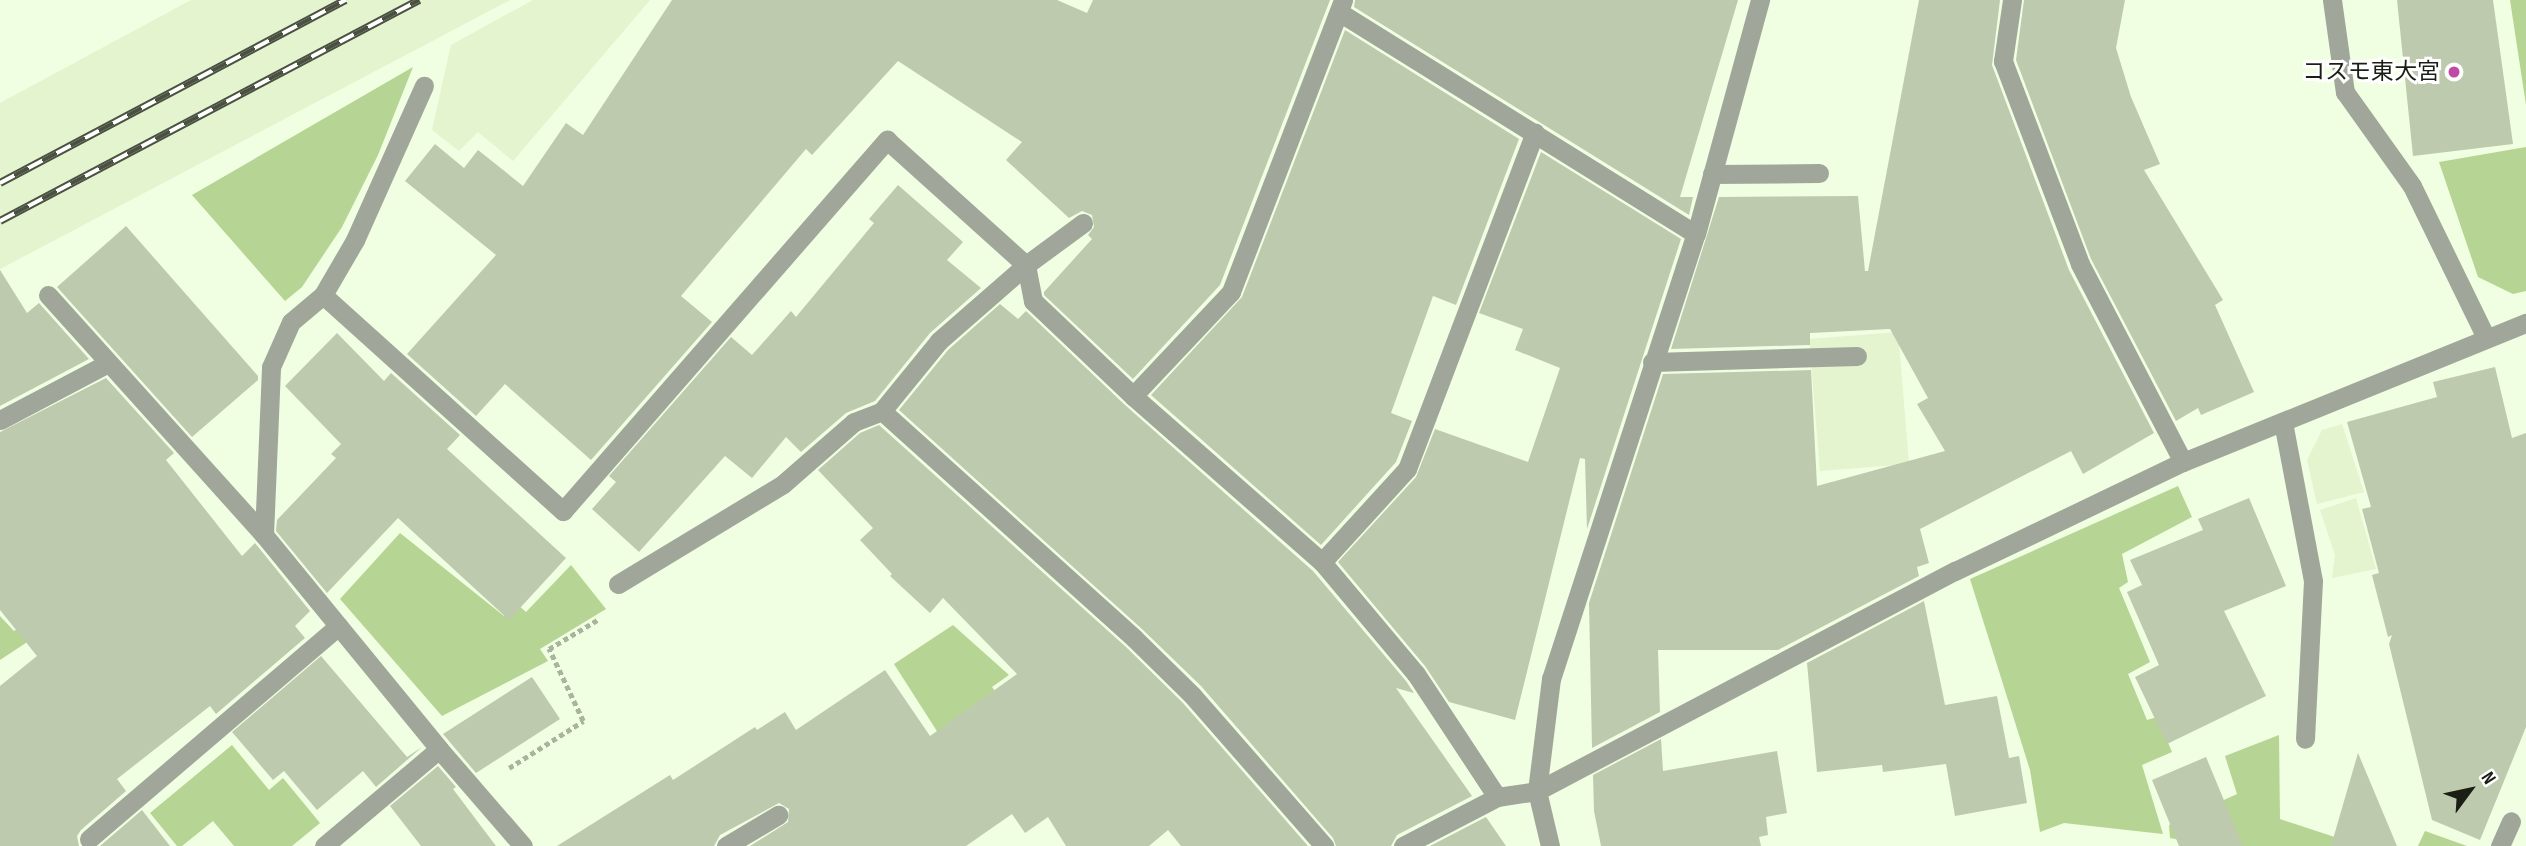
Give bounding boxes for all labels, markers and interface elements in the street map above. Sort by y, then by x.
place label: コスモ東大宮 [2302,58,2440,86]
marker: コスモ東大宮 [2446,64,2462,80]
north arrow [2435,755,2505,825]
text: N [2476,768,2500,789]

